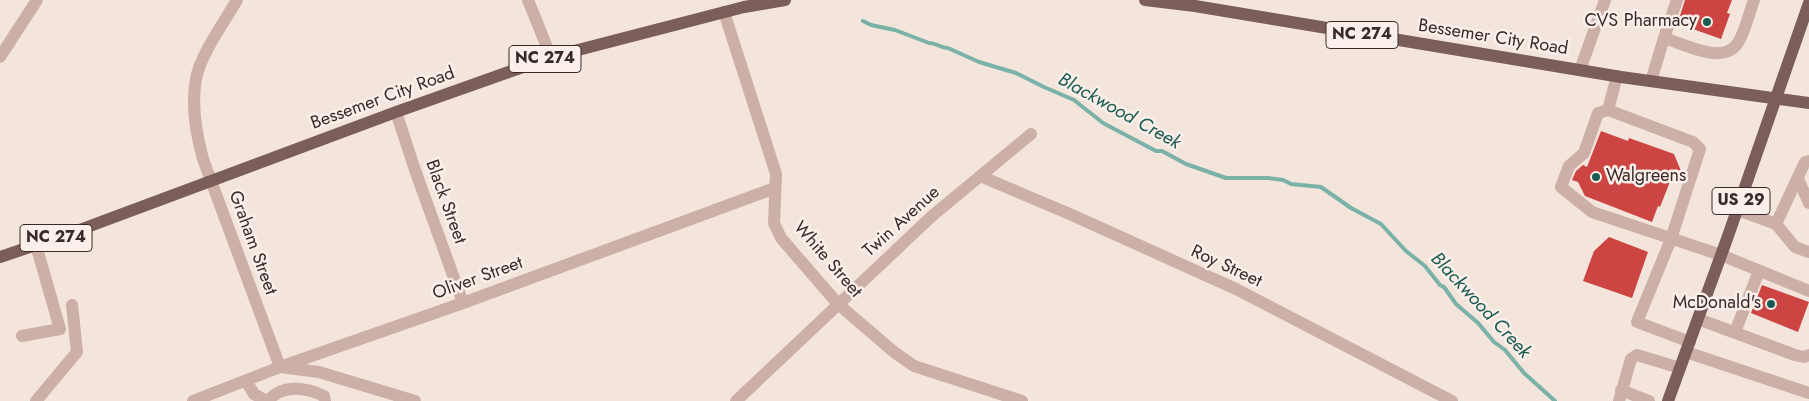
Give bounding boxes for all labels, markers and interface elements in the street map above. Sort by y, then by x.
place label: CVS Pharmacy [1584,11,1697,33]
street label: Bessemer City Road [1417,15,1569,61]
marker: CVS Pharmacy [1701,16,1713,28]
road number: NC 274 [1326,22,1398,48]
road number: NC 274 [509,46,581,72]
street label: Bessemer City Road [308,63,458,135]
water label: Blackwood Creek [1054,69,1184,155]
street label: Black Street [420,157,470,247]
place label: Walgreens [1606,166,1686,188]
marker: Walgreens [1590,171,1602,183]
street label: Twin Avenue [859,182,945,262]
street label: Graham Street [223,188,281,298]
road number: US 29 [1712,188,1770,215]
street label: White Street [788,217,866,303]
road number: NC 274 [20,224,92,252]
street label: Roy Street [1187,241,1265,293]
water label: Blackwood Creek [1425,248,1535,364]
street label: Oliver Street [430,253,526,305]
place label: McDonald's [1673,293,1761,315]
marker: McDonald's [1765,298,1777,310]

